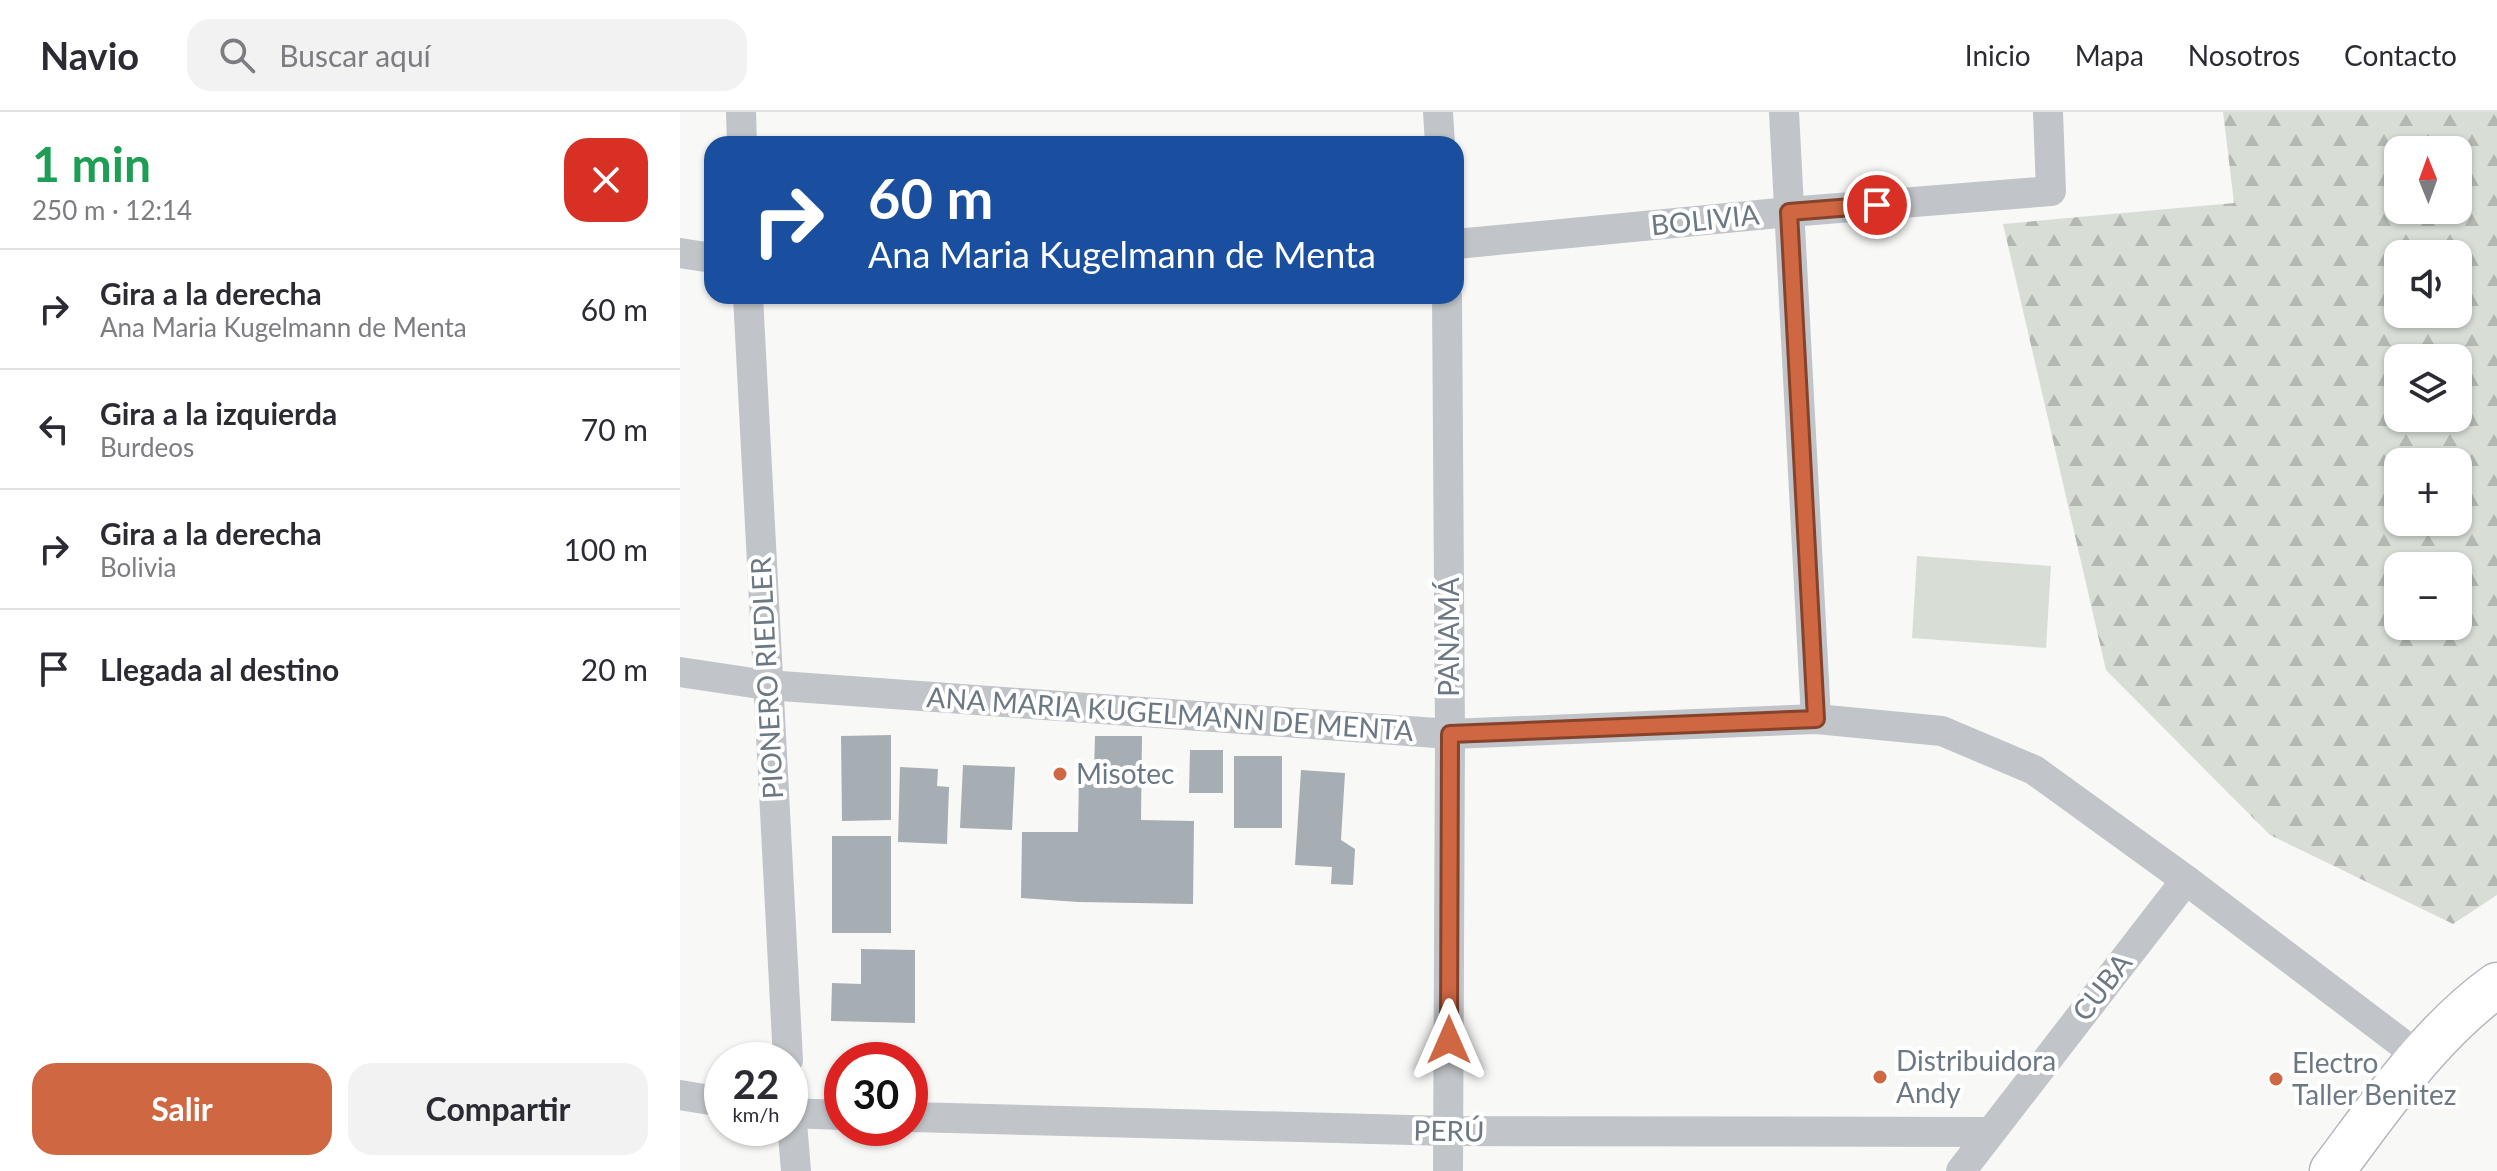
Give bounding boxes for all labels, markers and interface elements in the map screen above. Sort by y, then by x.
search box [187,19,747,91]
text: Navio [40,32,139,78]
icon: search [215,33,259,77]
text: Buscar aquí [279,37,431,73]
text: Inicio [1965,38,2031,72]
text: Mapa [2075,38,2144,72]
text: Nosotros [2188,38,2300,72]
text: Contacto [2344,38,2457,72]
text: 1 min [32,135,151,192]
north arrow [2384,136,2472,224]
map controls [2384,136,2472,640]
button: close [564,138,648,222]
text: 60 m [868,164,993,231]
icon: right [736,168,840,272]
pin [1843,171,1911,239]
icon: arrive [1855,183,1899,227]
text: 250 m · 12:14 [32,194,192,226]
street label: BOLIVIA [1649,196,1761,242]
text: Ana Maria Kugelmann de Menta [868,232,1376,276]
button: sound [2384,240,2472,328]
text: Gira a la derecha [100,275,322,311]
icon: right [32,287,76,331]
text: 60 m [581,291,648,327]
text: Ana Maria Kugelmann de Menta [100,311,467,343]
button: layers [2384,344,2472,432]
text: Gira a la izquierda [100,395,337,431]
icon: left [32,407,76,451]
text: 70 m [581,411,648,447]
text: Burdeos [100,431,194,463]
button: + [2384,448,2472,536]
text: Gira a la derecha [100,515,322,551]
icon: right [32,527,76,571]
text: 100 m [563,531,648,567]
text: Bolivia [100,551,176,583]
button: − [2384,552,2472,640]
street label: PIONERO RIEDLER [743,556,789,800]
street label: PANAMÁ [1431,577,1465,697]
icon: arrive [32,647,76,691]
text: Llegada al destino [100,651,339,687]
text: 20 m [581,651,648,687]
street label: ANA MARIA KUGELMANN DE MENTA [926,679,1415,747]
place label: Misotec [1076,756,1174,790]
marker: Misotec [1051,765,1069,783]
street label: CUBA [2064,946,2138,1027]
position arrow [1407,998,1491,1082]
speed limit sign: 30 [824,1042,928,1146]
place label: Distribuidora Andy [1896,1043,2056,1109]
place label: Electro Taller Benitez [2292,1045,2456,1111]
text: 22 [733,1060,779,1108]
button: Salir [32,1063,332,1155]
button: Compartir [348,1063,648,1155]
marker: Distribuidora Andy [1871,1068,1889,1086]
marker: Electro Taller Benitez [2267,1070,2285,1088]
text: km/h [733,1102,779,1126]
street label: PERÚ [1413,1112,1485,1148]

